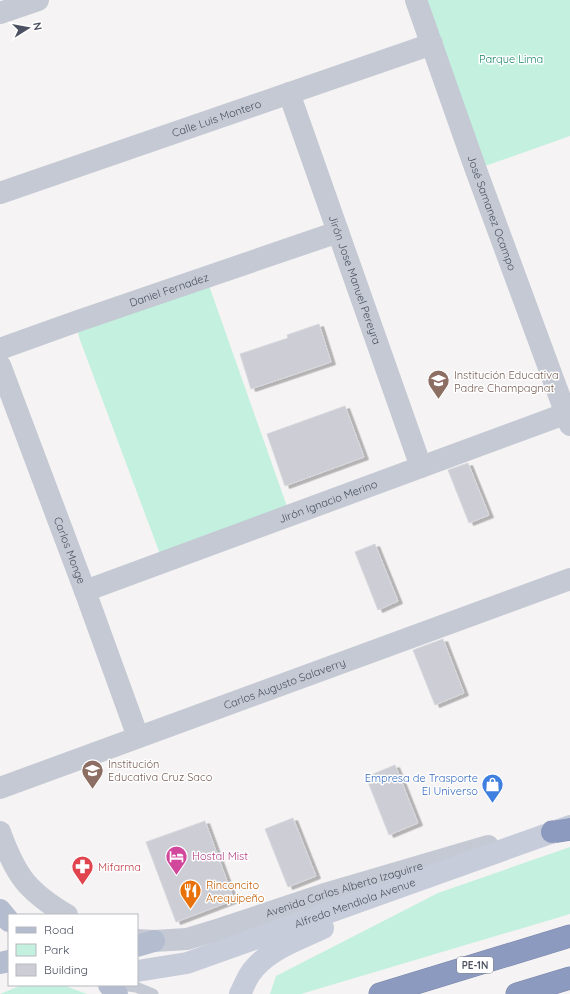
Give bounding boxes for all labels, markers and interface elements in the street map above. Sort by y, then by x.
north arrow [8,8,48,48]
text: N [30,21,45,31]
park label: Parque Lima [479,52,543,66]
street label: Calle Luis Montero [170,96,263,140]
street label: José Samanez Ocampo [464,153,520,273]
street label: Jirón Jose Manuel Pereyra [326,213,384,346]
street label: Daniel Fernadez [127,270,210,310]
school or university icon: Institución Educativa Padre Champagnat [425,368,451,401]
place label: Institución Educativa Padre Champagnat [454,368,559,395]
street label: Jirón Ignacio Merino [277,477,380,526]
street label: Carlos Monge [51,515,89,586]
street label: Carlos Augusto Salaverry [222,655,347,712]
school or university icon: Institución Educativa Cruz Saco [80,757,106,790]
place label: Institución Educativa Cruz Saco [108,757,213,784]
place label: Empresa de Trasporte El Universo [365,771,478,798]
shop icon: Empresa de Trasporte El Universo [480,771,506,804]
hotel icon: Hostal Mist [163,843,189,876]
place label: Hostal Mist [192,849,248,863]
pharmacy icon: Mifarma [70,854,96,887]
street label: Avenida Carlos Alberto Izaguirre [264,859,425,920]
place label: Mifarma [98,860,141,874]
street label: Alfredo Mendiola Avenue [293,875,417,931]
restaurant icon: Rinconcito Arequipeño [178,878,204,911]
place label: Rinconcito Arequipeño [206,878,265,905]
legend [8,914,138,986]
text: Road [44,922,74,937]
text: Park [44,942,69,957]
road number: PE-1N [457,957,493,973]
text: Building [44,962,88,977]

